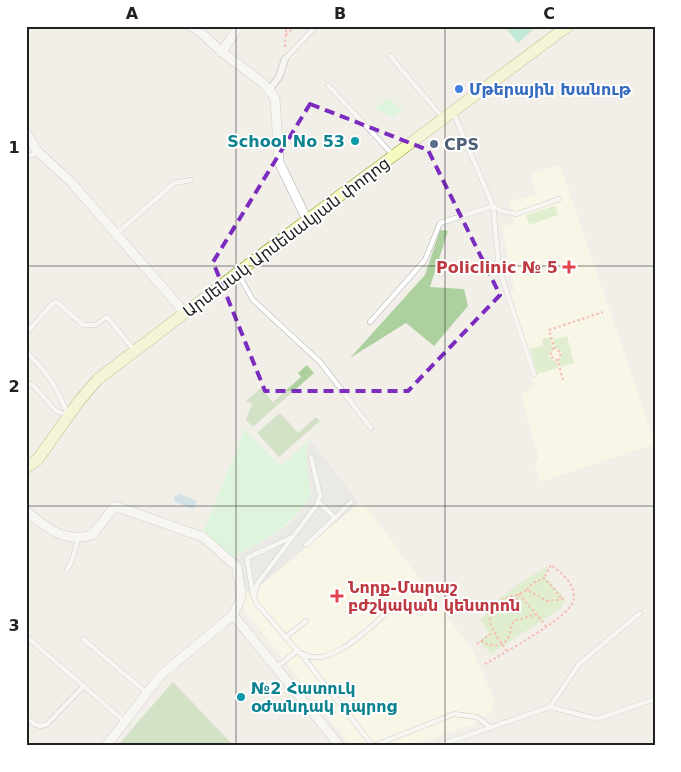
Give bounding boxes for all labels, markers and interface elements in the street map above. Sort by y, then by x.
text: A [126,4,139,23]
text: B [334,4,346,23]
text: C [543,4,555,23]
place label: Մթերային Խանութ [469,80,632,99]
marker: Մթերային Խանութ [453,83,465,95]
place label: School No 53 [227,132,345,151]
marker: School No 53 [349,135,361,147]
place label: CPS [444,135,479,154]
text: 1 [8,138,20,157]
marker: CPS [428,138,440,150]
street label: Արմենակ Արմենակյան փողոց [179,154,393,321]
place label: Policlinic № 5 [436,258,558,277]
marker: Policlinic № 5 [562,260,576,274]
text: 2 [8,377,20,396]
place label: Նորք-Մարաշ բժշկական կենտրոն [348,578,520,615]
marker: Նորք-Մարաշ բժշկական կենտրոն [330,589,344,603]
text: 3 [8,616,20,635]
place label: №2 Հատուկ օժանդակ դպրոց [251,679,398,716]
marker: №2 Հատուկ օժանդակ դպրոց [235,691,247,703]

